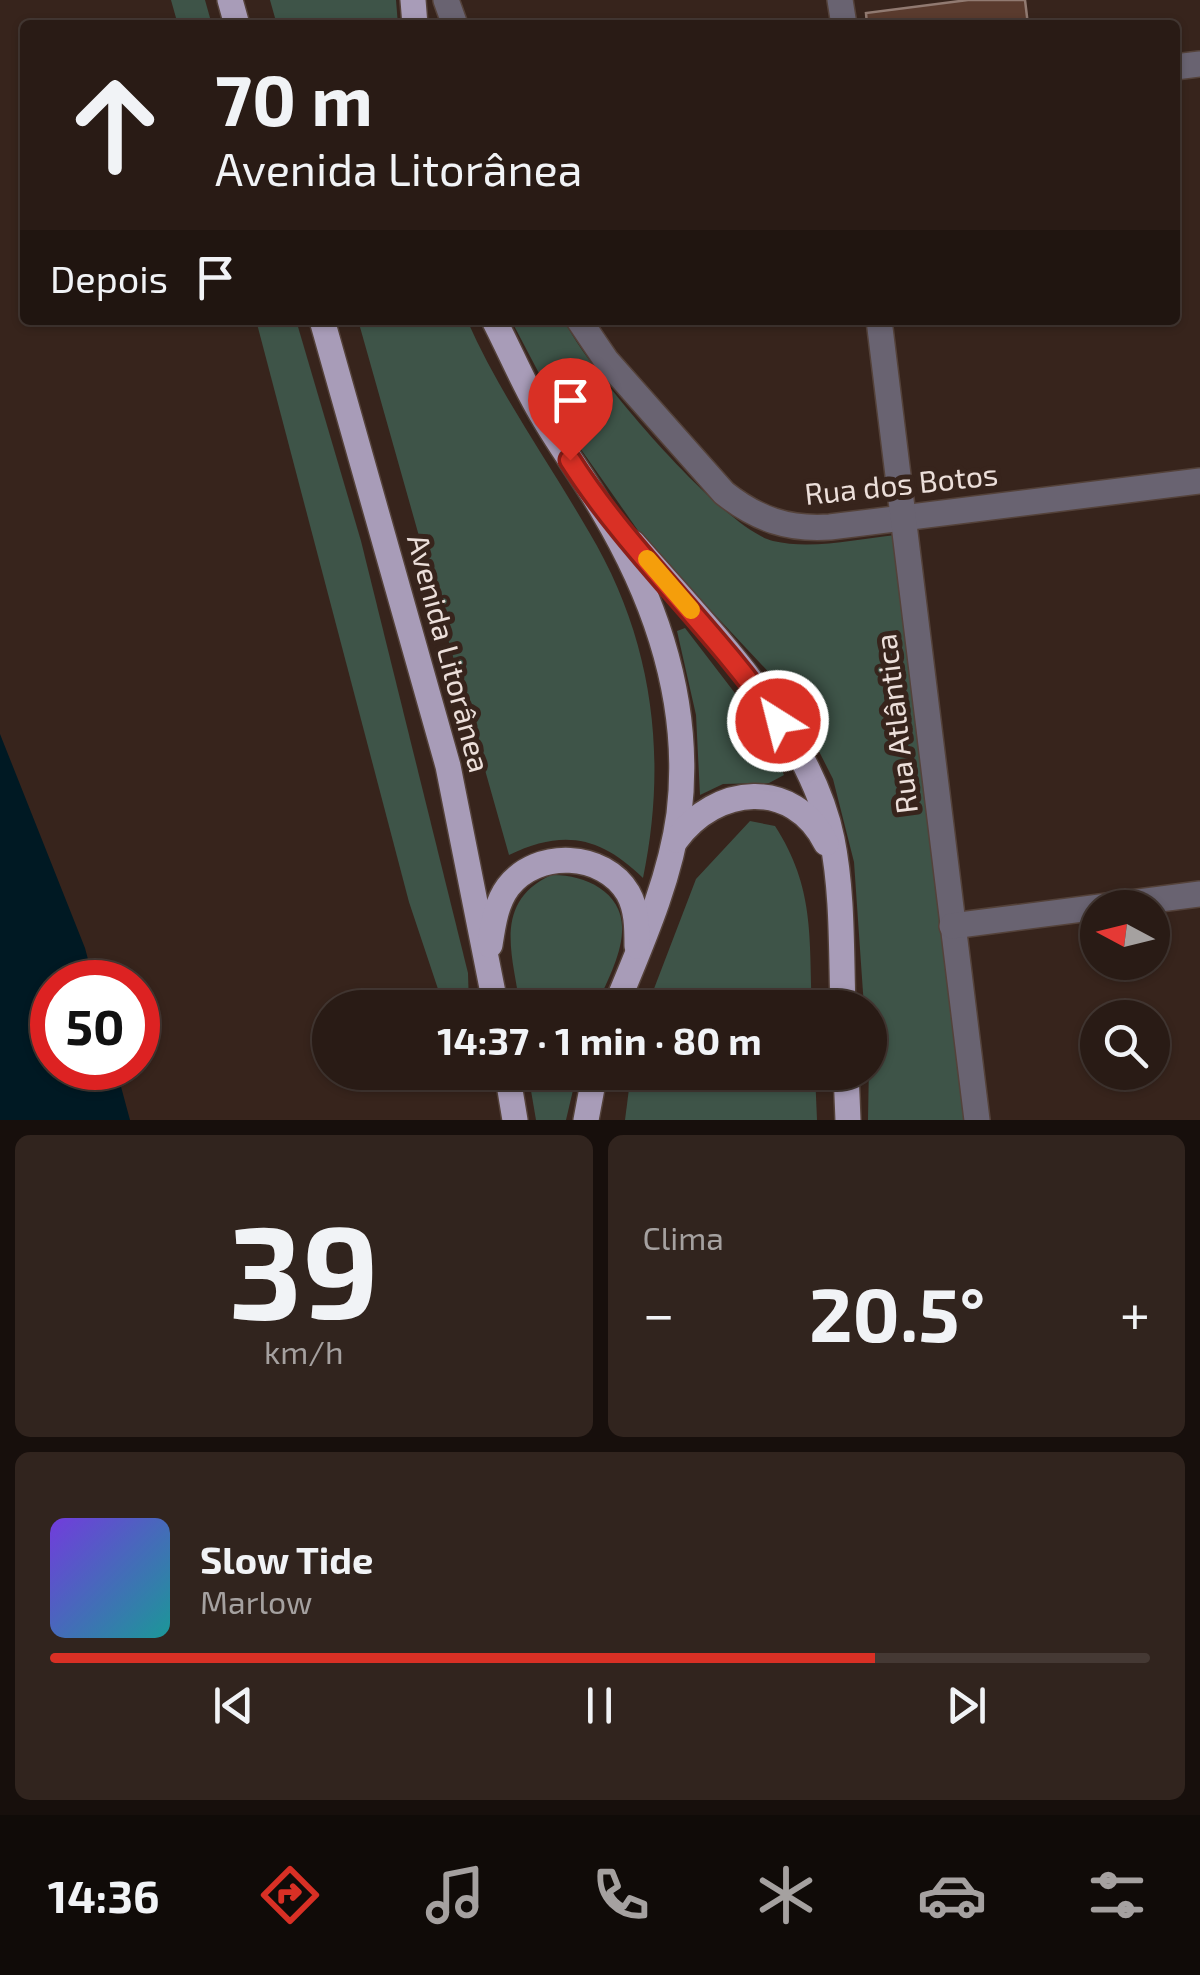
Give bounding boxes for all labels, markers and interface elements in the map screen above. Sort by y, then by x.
text: 70 m [215,56,373,140]
icon: ahead [50,60,180,190]
text: Avenida Litorânea [215,141,582,195]
icon: arrive [188,250,243,305]
text: Depois [50,255,168,301]
pin [528,358,613,461]
icon: arrive [543,373,598,428]
street label: Rua dos Botos [803,455,999,511]
street label: Avenida Litorânea [401,530,499,776]
street label: Rua Atlântica [866,632,924,816]
position arrow [726,669,830,773]
north arrow [1080,890,1170,980]
map controls [1080,890,1170,1090]
speed limit sign: 50 [30,960,160,1090]
button: search [1080,1000,1170,1090]
text: 14:37 · 1 min · 80 m [437,1017,762,1063]
text: 39 [229,1189,379,1345]
text: Clima [643,1218,724,1256]
text: 20.5° [809,1267,985,1357]
text: − [643,1279,675,1345]
text: + [1120,1279,1150,1345]
text: km/h [264,1332,343,1370]
text: Slow Tide [200,1536,373,1582]
text: Marlow [200,1582,312,1620]
icon: previous [206,1678,261,1733]
icon: pause [572,1678,627,1733]
icon: next [939,1678,994,1733]
icon: directions [255,1860,325,1930]
icon: music [420,1860,490,1930]
icon: phone [586,1860,656,1930]
icon: climate [751,1860,821,1930]
icon: car [917,1860,987,1930]
icon: filters [1082,1860,1152,1930]
text: 14:36 [48,1868,159,1922]

